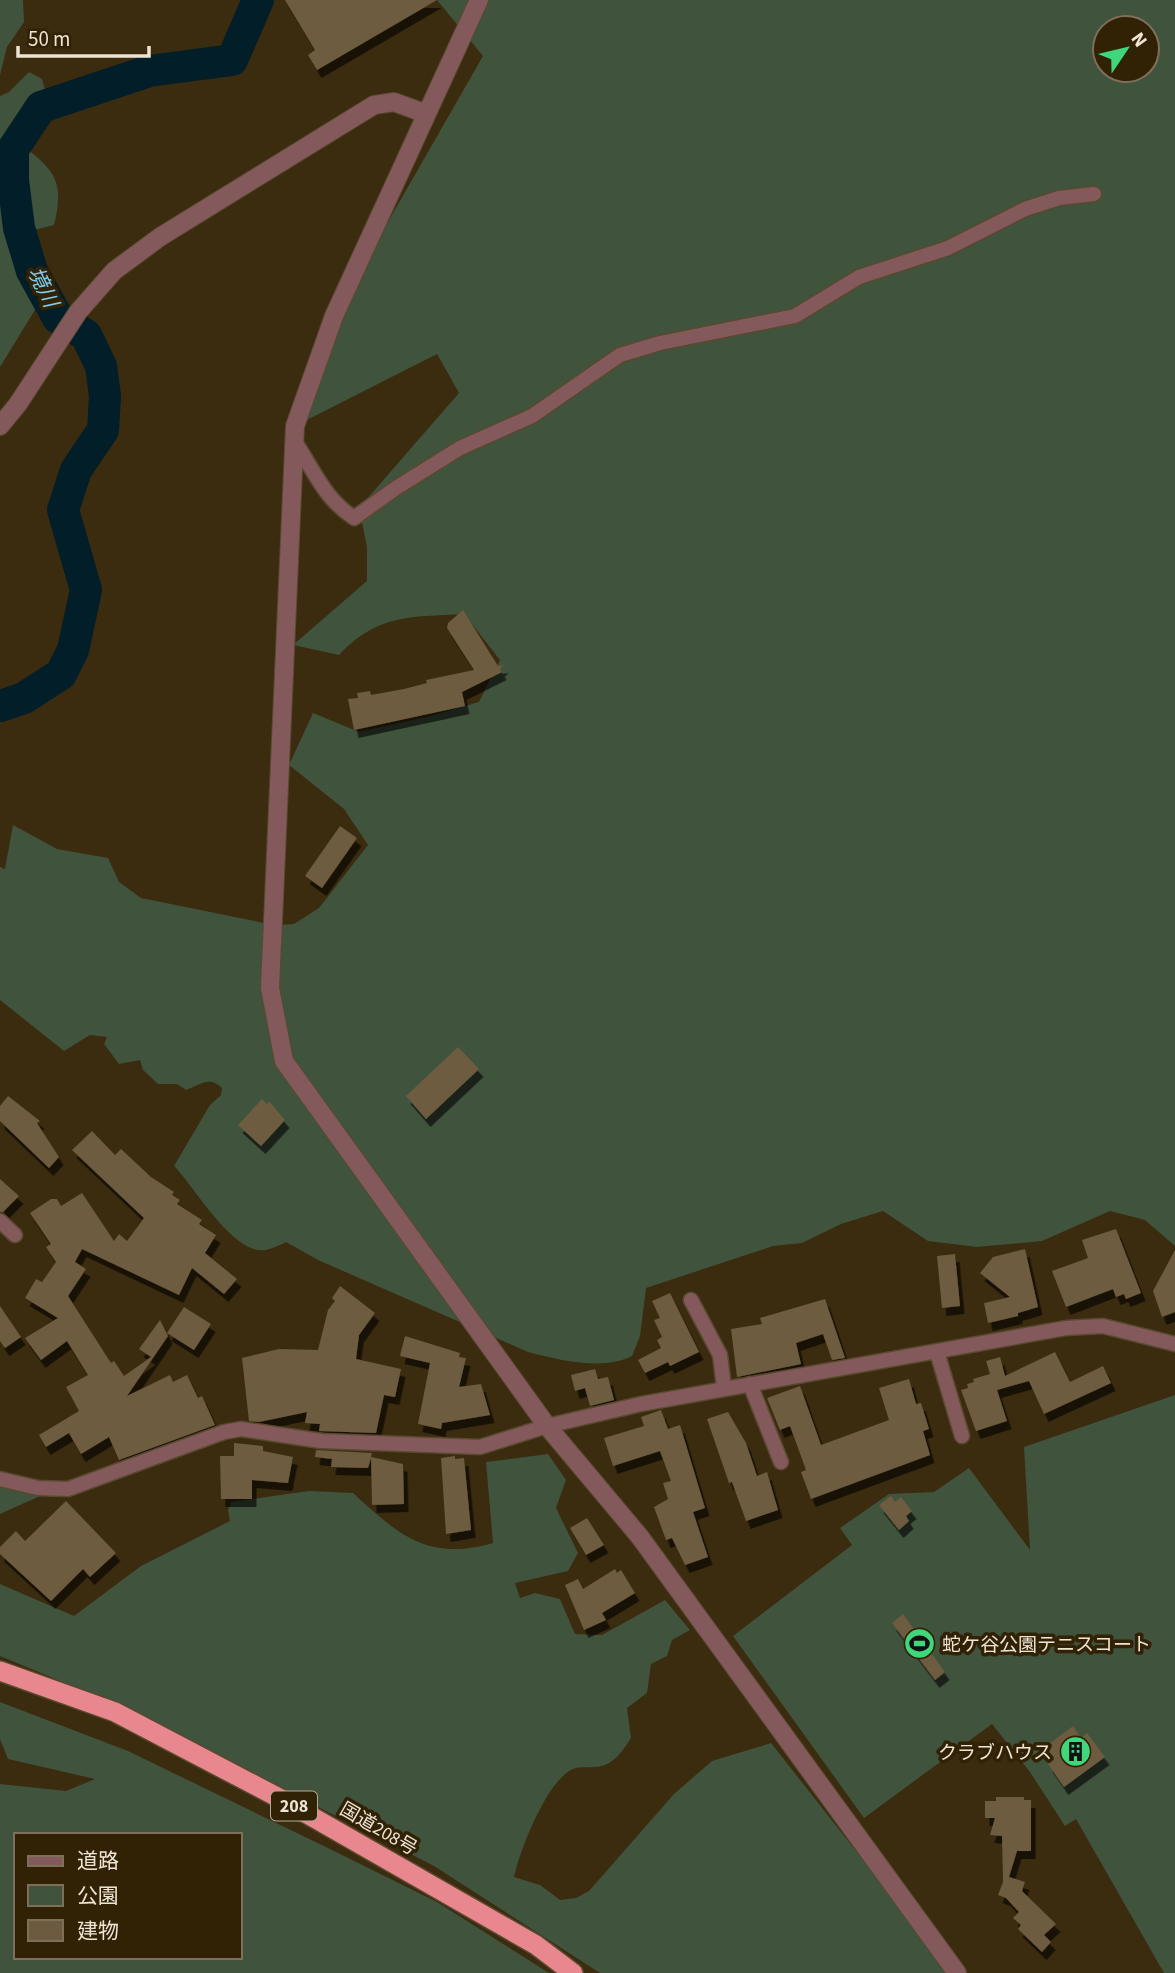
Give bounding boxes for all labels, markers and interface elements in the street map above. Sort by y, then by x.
scale bar [18,14,149,58]
north arrow [1091,14,1161,84]
text: 50 m [28,24,70,54]
text: N [1124,27,1153,53]
water label: 境川 [20,262,67,314]
sports icon: 蛇ケ谷公園テニスコート [902,1627,936,1661]
place label: 蛇ケ谷公園テニスコート [942,1632,1151,1659]
building icon: クラブハウス [1058,1735,1092,1769]
place label: クラブハウス [938,1740,1052,1767]
road number: 208 [271,1792,317,1820]
street label: 国道208号 [335,1796,422,1862]
legend [14,1833,242,1959]
text: 道路 [77,1846,119,1876]
text: 公園 [77,1881,119,1911]
text: 建物 [77,1916,119,1946]

